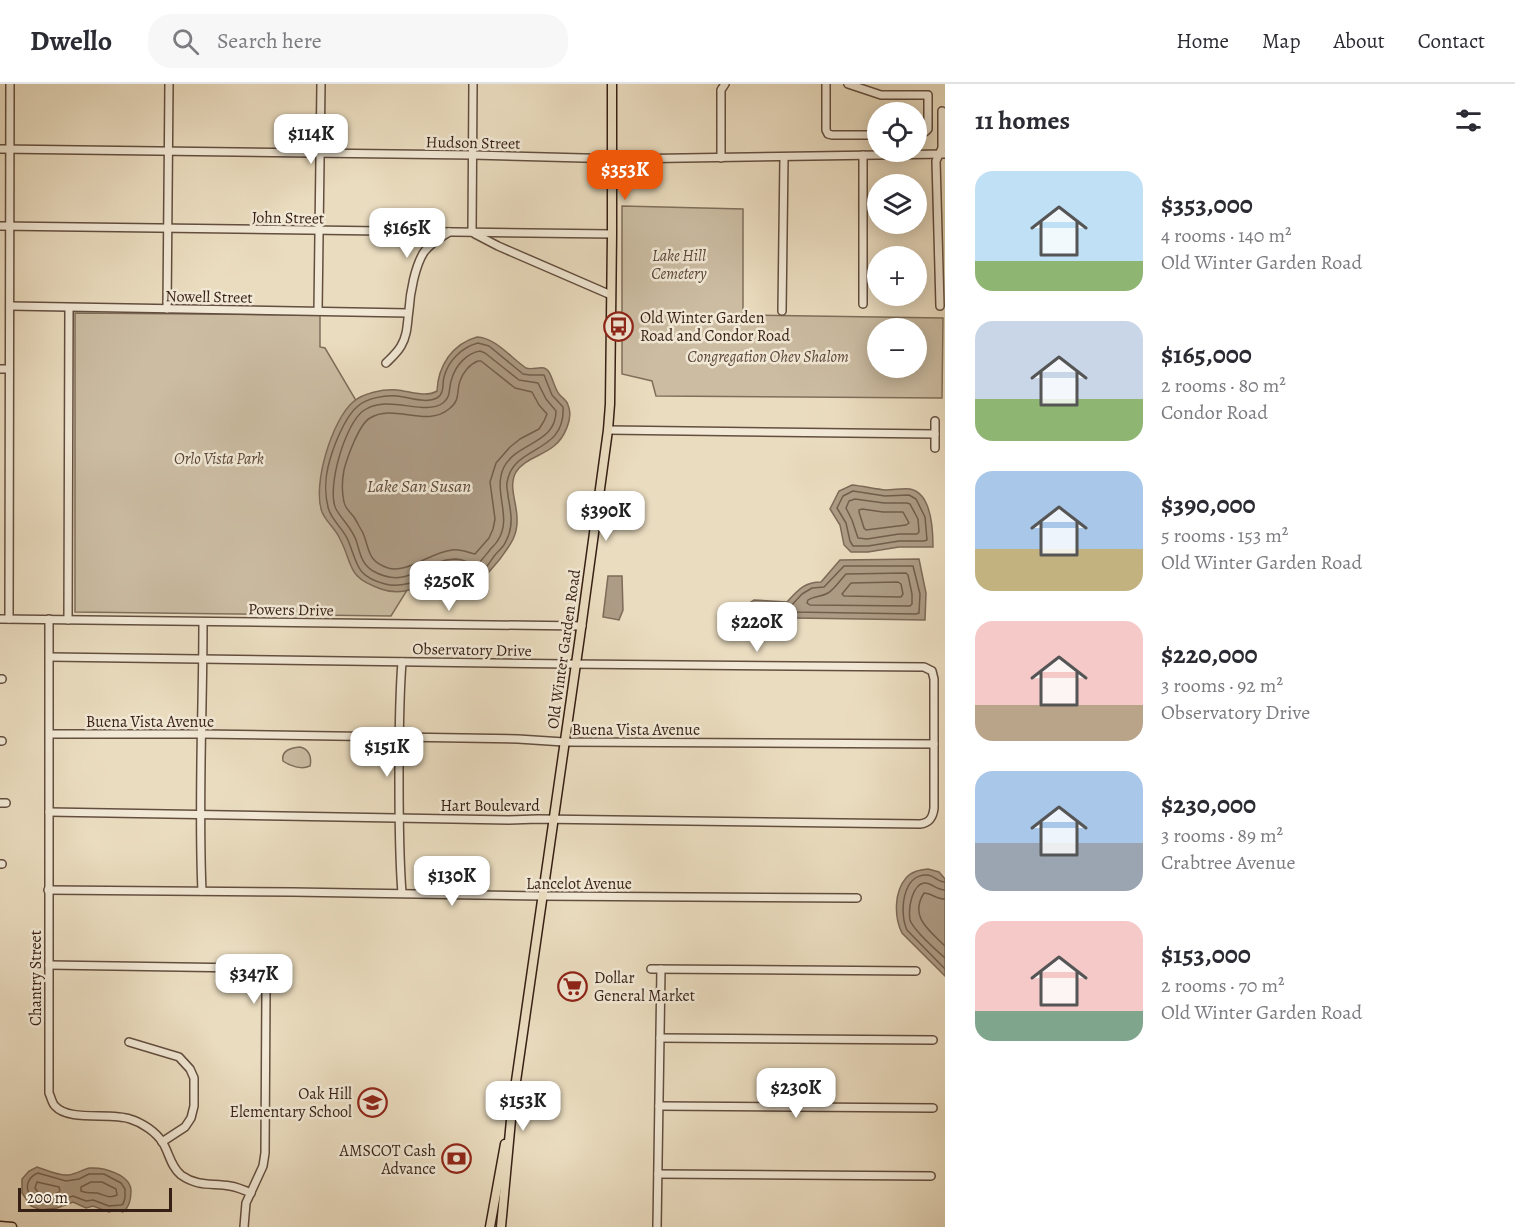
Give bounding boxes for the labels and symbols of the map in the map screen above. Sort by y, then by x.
pin: $114K [269,114,353,165]
street label: Hudson Street [425,131,521,155]
pin: $353K [583,150,667,201]
street label: John Street [252,206,324,230]
pin: $165K [365,208,449,259]
park label: Lake Hill Cemetery [651,245,707,285]
street label: Nowell Street [165,285,253,309]
place label: Old Winter Garden Road and Condor Road [640,307,790,347]
bus stop icon: Old Winter Garden Road and Condor Road [603,310,635,342]
park label: Congregation Ohev Shalom [687,346,849,368]
park label: Orlo Vista Park [174,448,264,470]
water label: Lake San Susan [367,474,471,498]
pin: $390K [564,491,648,542]
pin: $250K [407,561,491,612]
street label: Old Winter Garden Road [542,568,586,730]
street label: Powers Drive [248,598,334,622]
pin: $220K [715,602,799,653]
street label: Observatory Drive [412,638,532,662]
street label: Buena Vista Avenue [86,711,214,733]
street label: Buena Vista Avenue [572,719,700,741]
pin: $151K [345,727,429,778]
street label: Hart Boulevard [440,795,540,817]
pin: $130K [410,856,494,907]
street label: Lancelot Avenue [526,873,632,895]
street label: Chantry Street [25,930,47,1026]
pin: $347K [212,954,296,1005]
place label: Dollar General Market [594,967,695,1007]
supermarket icon: Dollar General Market [557,970,589,1002]
pin: $230K [754,1068,838,1119]
pin: $153K [481,1081,565,1132]
place label: Oak Hill Elementary School [229,1083,352,1123]
school or university icon: Oak Hill Elementary School [357,1086,389,1118]
place label: AMSCOT Cash Advance [339,1140,436,1180]
bank icon: AMSCOT Cash Advance [441,1143,473,1175]
scale bar [18,1185,172,1212]

